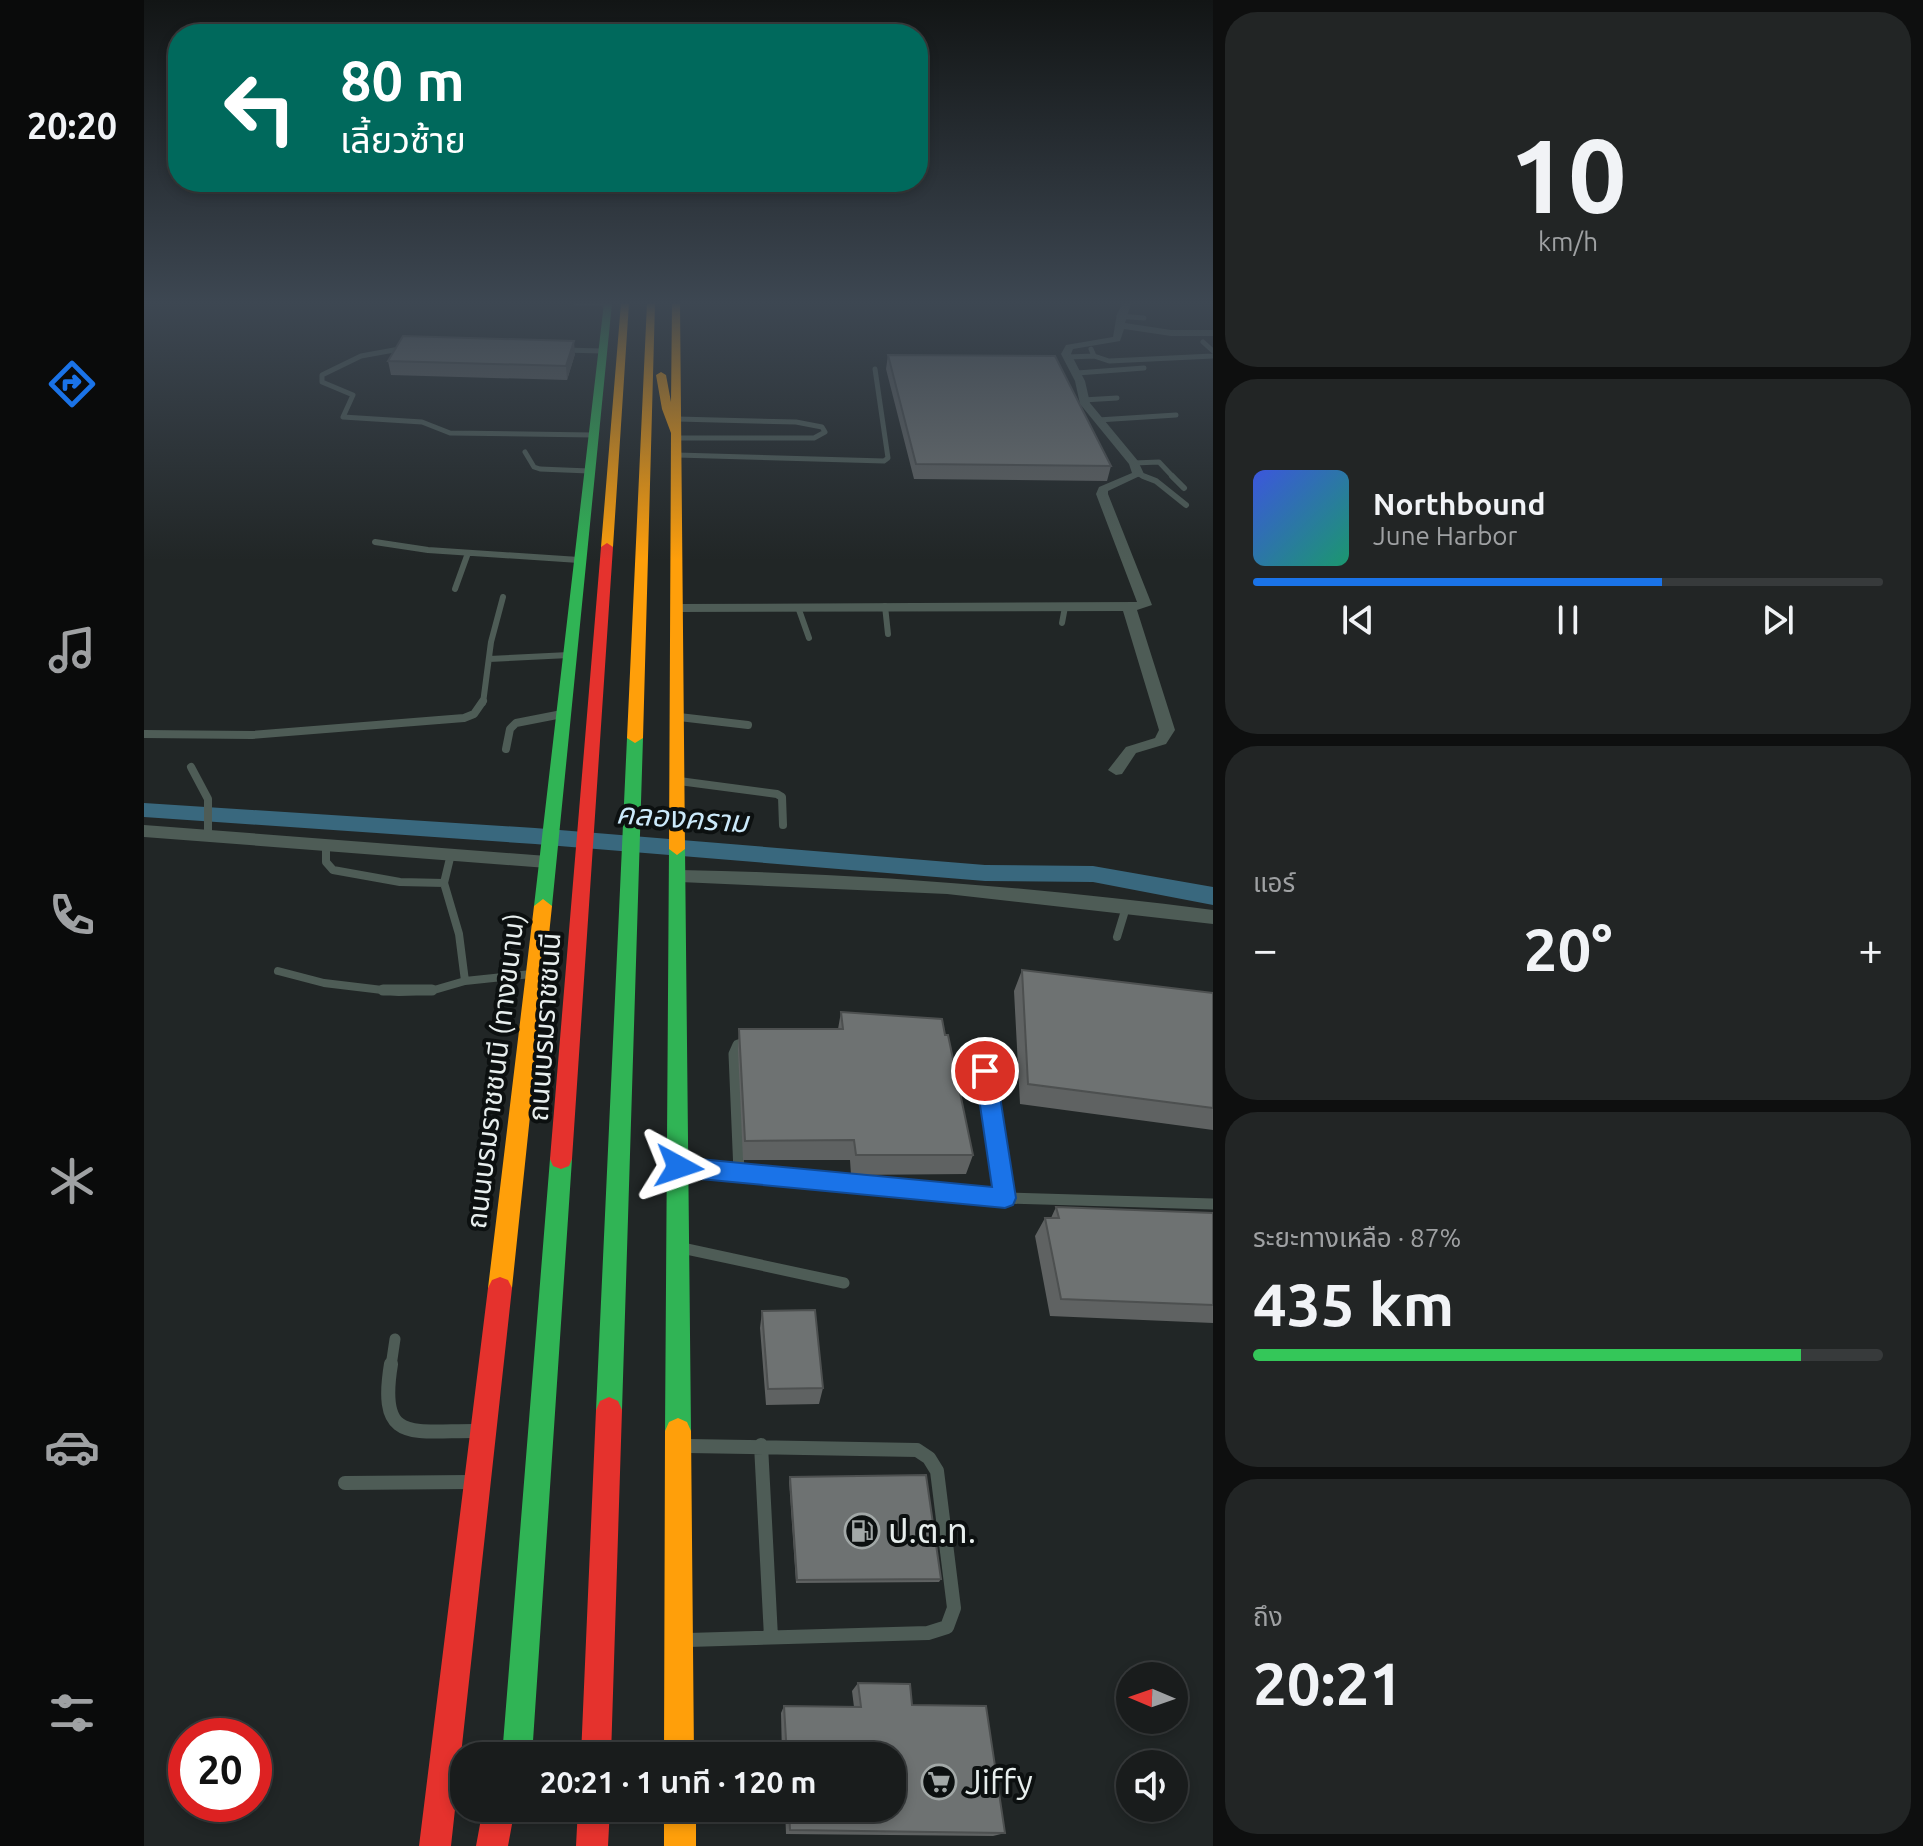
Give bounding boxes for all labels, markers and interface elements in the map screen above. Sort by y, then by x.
text: 80 m [340,49,465,112]
icon: left [208,56,312,160]
text: 20:20 [27,105,117,146]
text: 10 [1509,116,1627,233]
text: เลี้ยวซ้าย [340,119,466,160]
text: km/h [1538,227,1598,256]
icon: directions [44,356,100,412]
text: Northbound [1373,487,1545,521]
text: June Harbor [1373,521,1517,550]
icon: previous [1336,598,1380,642]
icon: pause [1546,598,1590,642]
icon: next [1756,598,1800,642]
icon: music [44,622,100,678]
water label: คลองคราม [615,795,752,839]
text: แอร์ [1253,868,1295,897]
icon: phone [44,887,100,943]
street label: ถนนบรมราชชนนี (ทางขนาน) [460,911,530,1231]
text: 20° [1524,915,1612,982]
text: − [1253,924,1278,973]
text: + [1858,924,1883,973]
street label: ถนนบรมราชชนนี [521,932,566,1122]
pin [951,1037,1019,1105]
icon: arrive [963,1049,1007,1093]
position arrow [637,1125,721,1209]
icon: climate [44,1153,100,1209]
text: ระยะทางเหลือ · 87% [1253,1223,1461,1252]
text: 435 km [1253,1270,1454,1337]
icon: car [44,1419,100,1475]
place label: ป.ต.ท. [888,1511,976,1549]
fuel station icon: ป.ต.ท. [843,1512,881,1550]
text: ถึง [1253,1602,1283,1631]
text: 20:21 [1253,1649,1403,1716]
north arrow [1116,1662,1188,1734]
map controls [1116,1662,1188,1822]
icon: filters [44,1685,100,1741]
speed limit sign: 20 [168,1718,272,1822]
button: sound [1116,1750,1188,1822]
place label: Jiffy [965,1762,1033,1800]
supermarket icon: Jiffy [920,1763,958,1801]
text: 20:21 · 1 นาที · 120 m [540,1765,816,1799]

